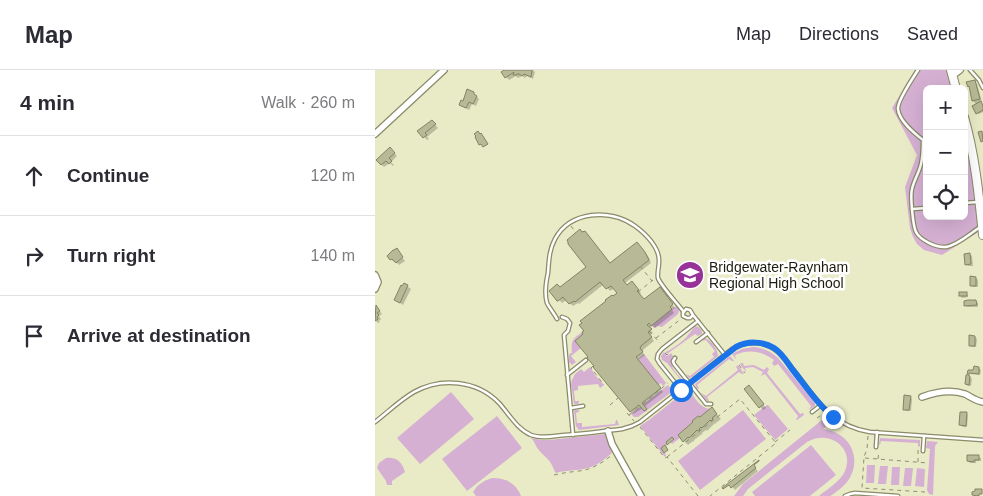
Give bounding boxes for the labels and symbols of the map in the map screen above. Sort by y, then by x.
place label: Bridgewater-Raynham Regional High School [709,259,848,291]
school or university icon: Bridgewater-Raynham Regional High School [675,260,705,290]
route start [670,379,693,402]
route end [822,406,845,429]

